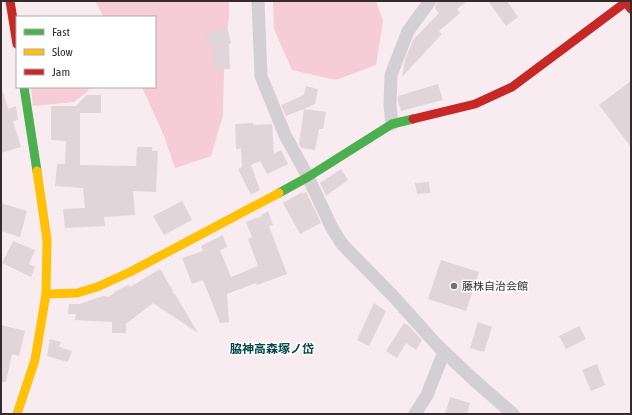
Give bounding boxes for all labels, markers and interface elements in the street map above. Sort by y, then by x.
legend [16,16,156,88]
text: Fast [52,25,70,39]
text: Slow [52,45,73,59]
text: Jam [52,65,70,79]
place label: 藤株自治会館 [462,280,528,292]
marker: 藤株自治会館 [449,281,459,291]
district label: 脇神高森塚ノ岱 [230,342,314,356]

